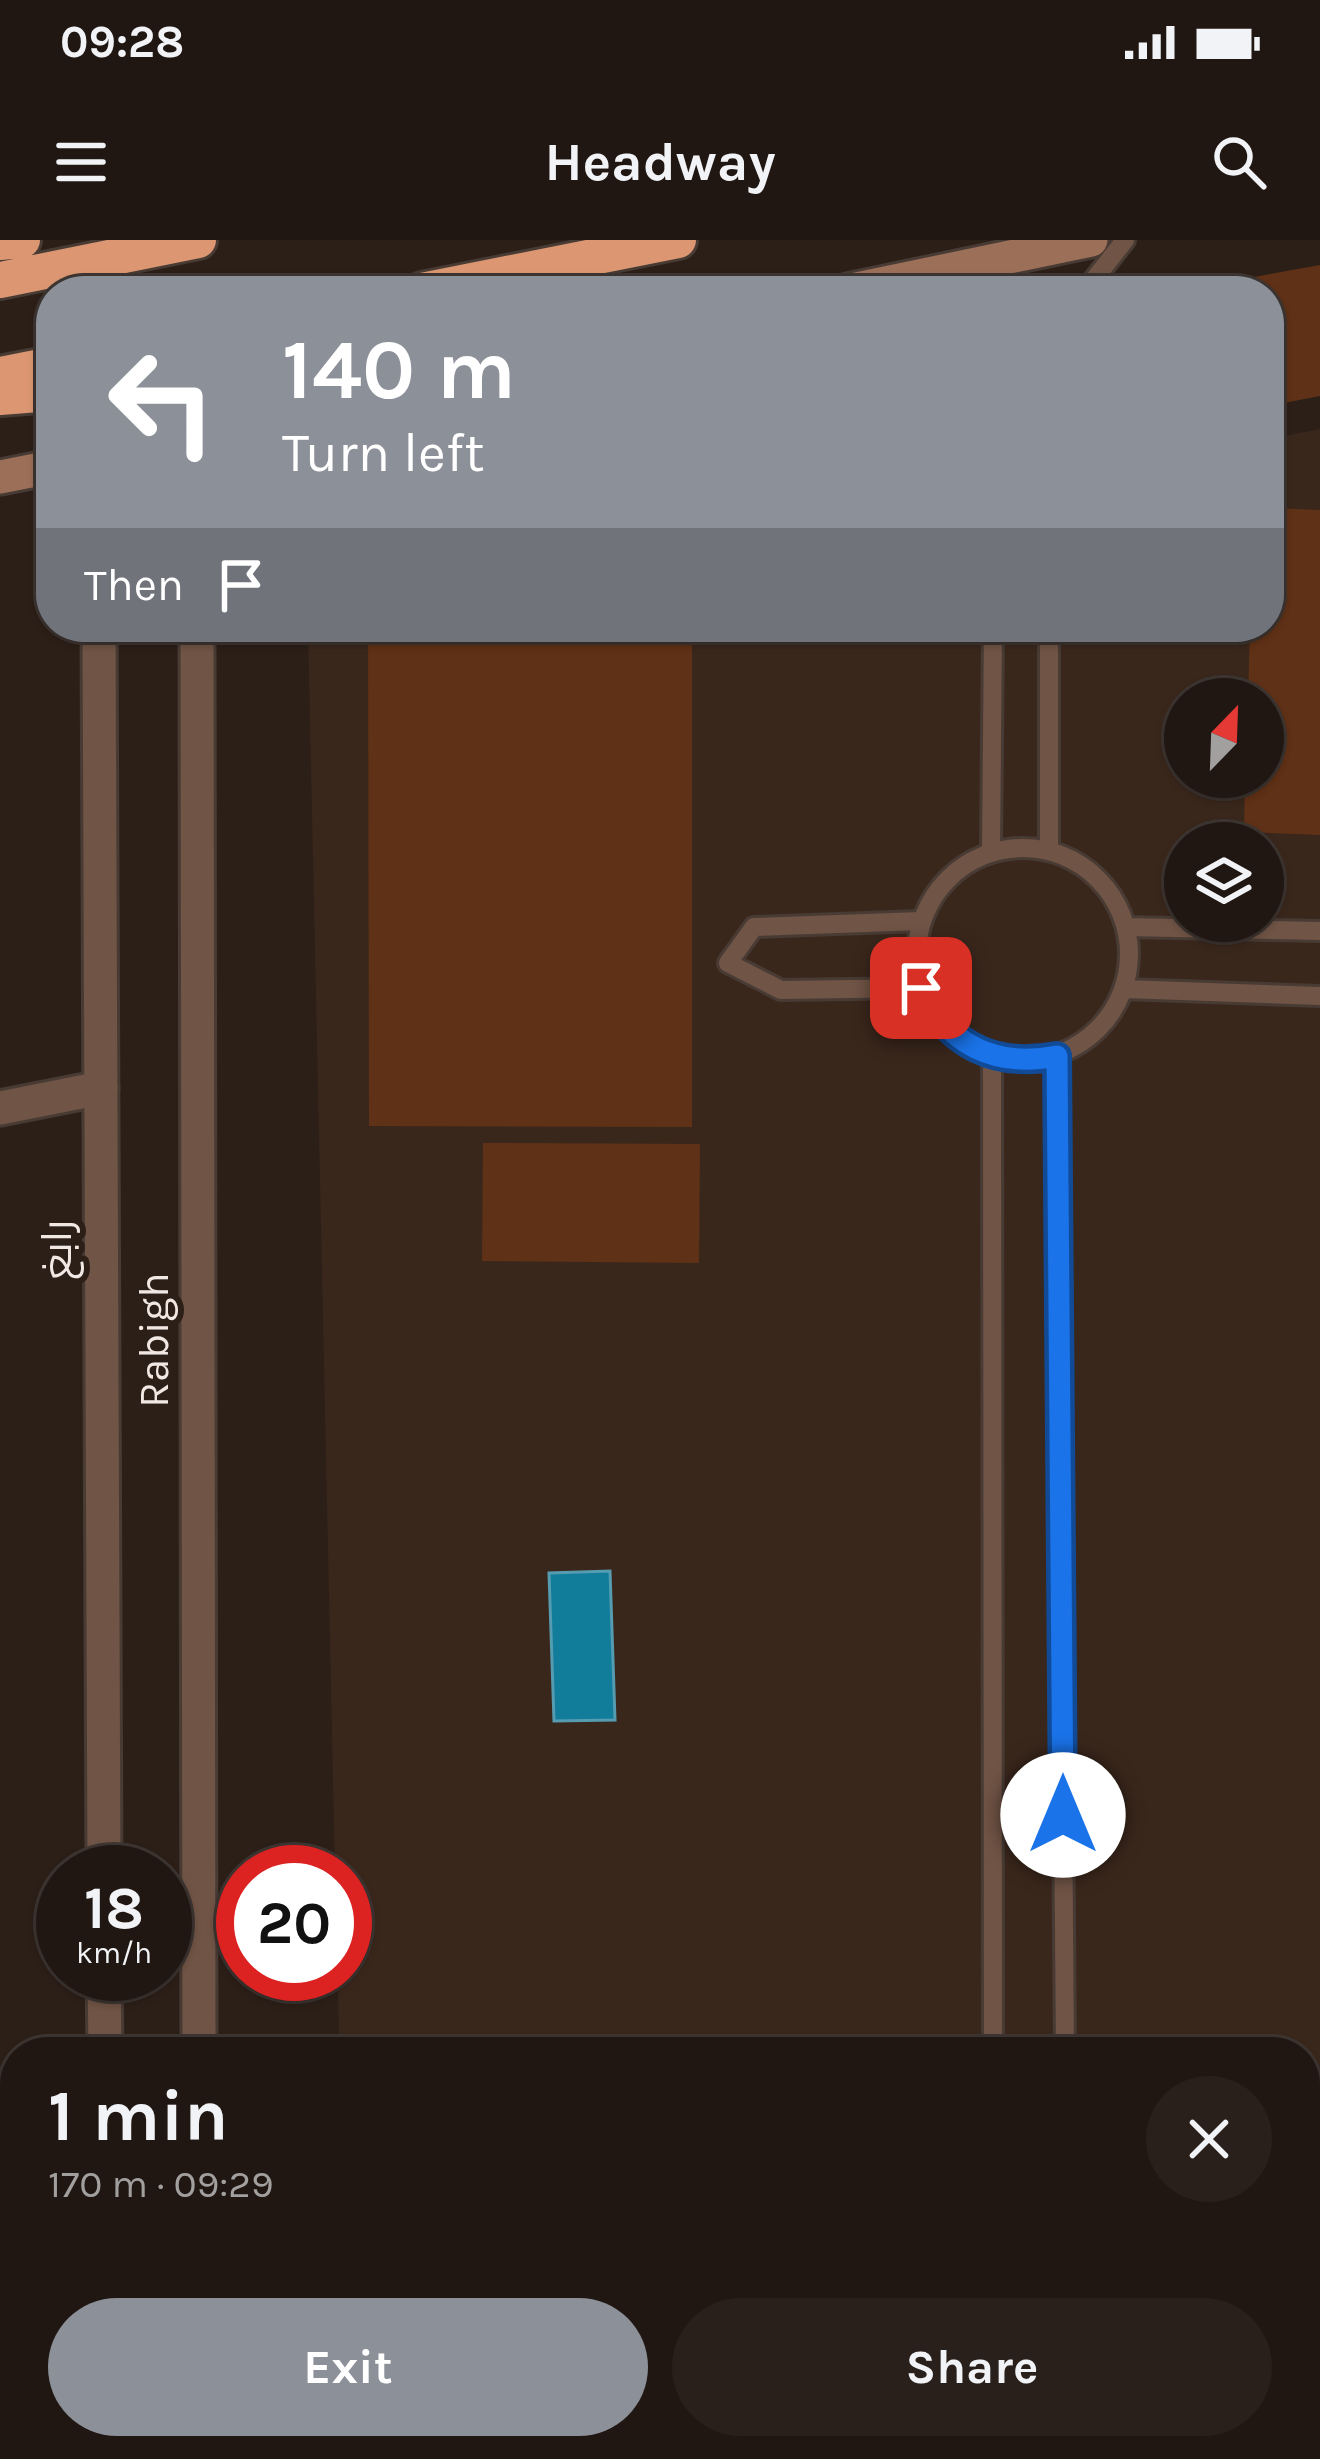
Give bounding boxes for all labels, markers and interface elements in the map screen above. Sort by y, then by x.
text: 09:28 [60,16,184,68]
icon: menu [48,129,114,195]
icon: search [1206,129,1272,195]
text: Headway [544,130,776,194]
text: 140 m [282,321,516,419]
icon: left [84,324,240,480]
text: Turn left [282,421,485,485]
icon: arrive [208,552,274,618]
text: Then [84,559,184,611]
north arrow [1164,678,1284,798]
map controls [1164,678,1284,942]
button: layers [1164,822,1284,942]
pin [870,937,972,1039]
icon: arrive [888,955,954,1021]
street label: رابغ [32,1220,84,1280]
street label: Rabigh [129,1272,179,1408]
position arrow [1000,1752,1126,1878]
speed limit sign: 20 [216,1845,372,2001]
text: 18 [84,1873,144,1943]
text: km/h [76,1935,152,1971]
text: 1 min [48,2074,229,2158]
button: close [1146,2076,1272,2202]
text: 170 m · 09:29 [48,2161,274,2207]
button: Exit [48,2298,648,2436]
button: Share [672,2298,1272,2436]

